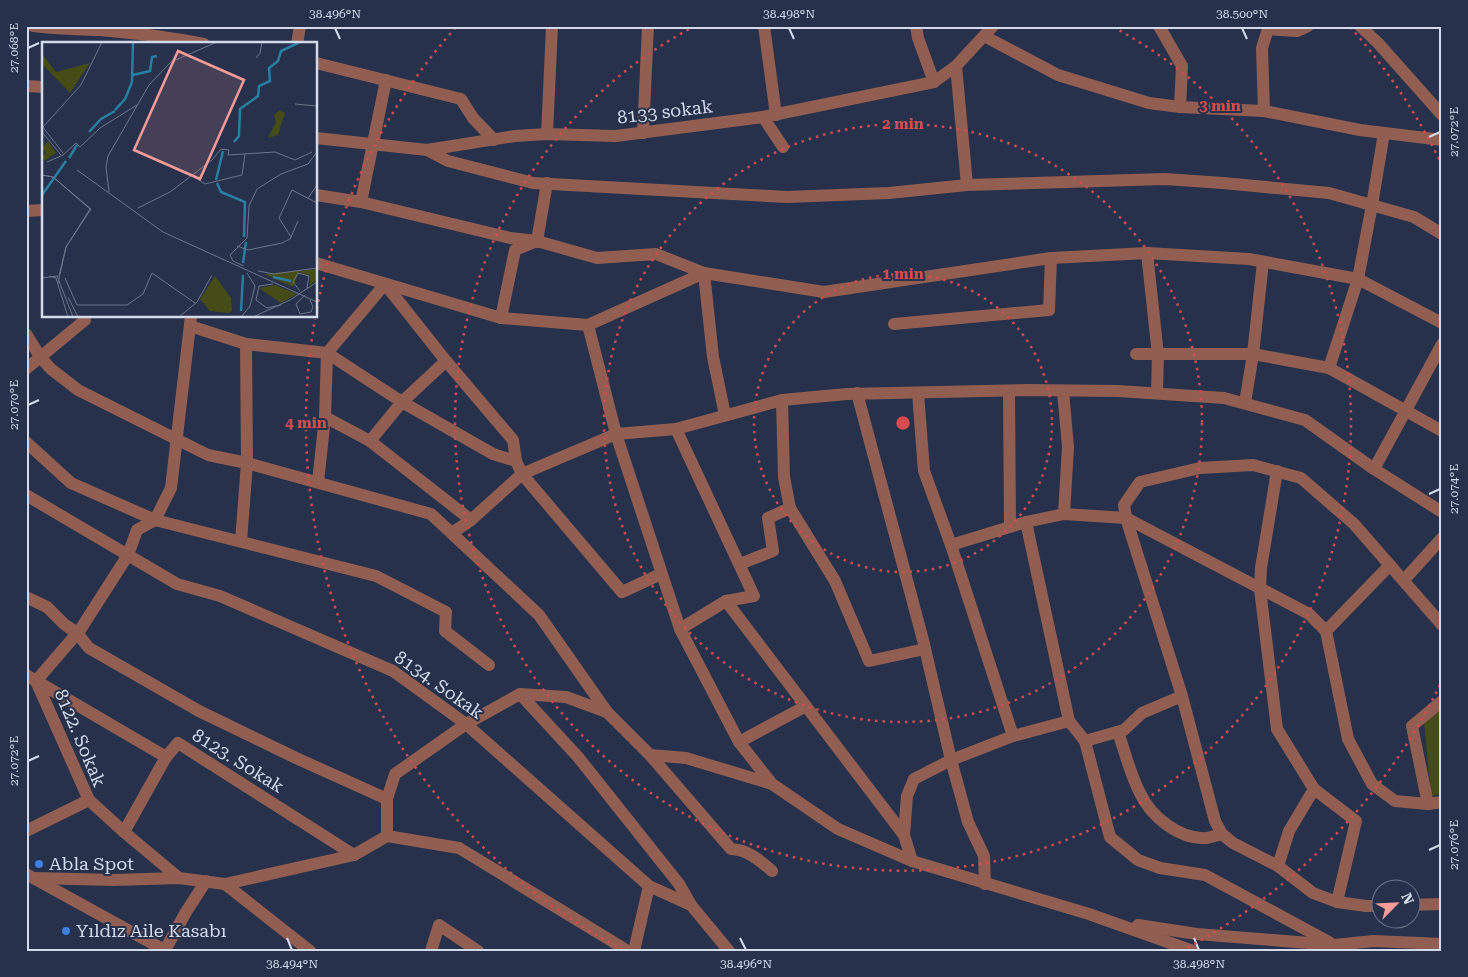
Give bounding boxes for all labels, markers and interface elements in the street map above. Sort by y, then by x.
text: 38.496°N [309,7,361,21]
text: 38.498°N [763,7,815,21]
text: 38.500°N [1216,7,1268,21]
text: 27.068°E [7,23,21,73]
inset map [42,42,318,318]
street label: 8133 sokak [616,95,714,128]
text: 3 min [1199,97,1241,115]
text: 27.072°E [1447,107,1461,157]
text: 2 min [882,115,924,133]
text: 1 min [882,265,924,283]
text: 27.070°E [7,380,21,430]
text: 4 min [285,414,327,432]
centre of rings [894,414,912,432]
text: 27.074°E [1447,464,1461,514]
street label: 8134. Sokak [391,646,488,723]
street label: 8122. Sokak [50,686,110,790]
street label: 8123. Sokak [189,724,288,797]
text: 27.072°E [7,736,21,786]
text: 27.076°E [1447,820,1461,870]
place label: Abla Spot [49,853,134,874]
marker: Abla Spot [33,858,45,870]
north arrow [1370,880,1420,930]
text: N [1398,891,1417,907]
place label: Yıldız Aile Kasabı [76,920,227,941]
marker: Yıldız Aile Kasabı [60,925,72,937]
text: 38.494°N [266,957,318,971]
text: 38.496°N [720,957,772,971]
text: 38.498°N [1173,957,1225,971]

